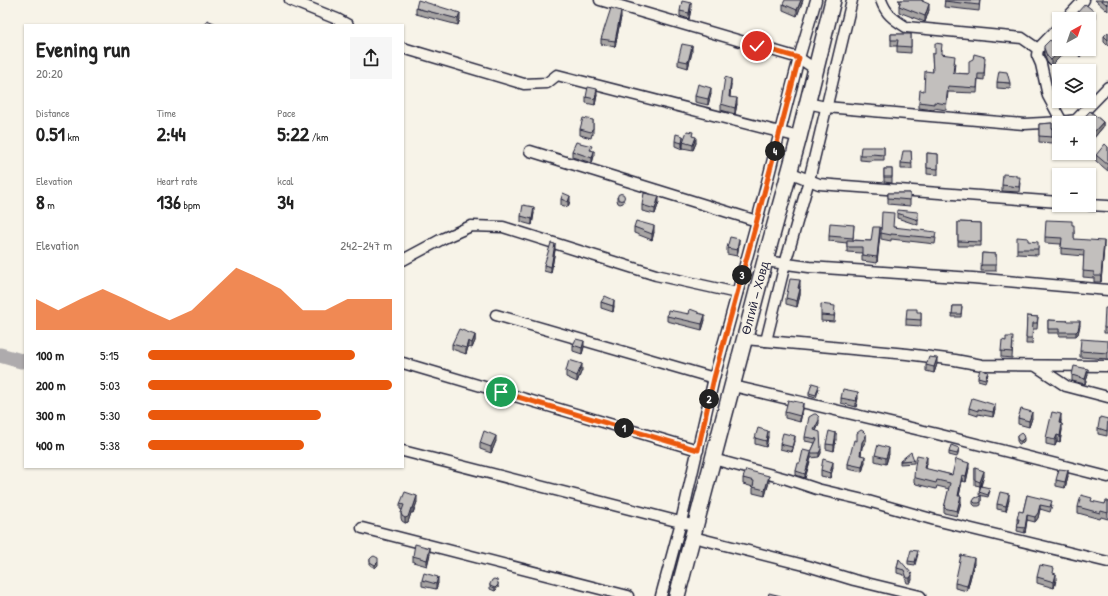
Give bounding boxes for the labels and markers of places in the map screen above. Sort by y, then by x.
pin [740,29,774,63]
pin: 4 [765,141,785,161]
pin: 3 [732,265,752,285]
pin [484,375,518,409]
pin: 2 [699,389,719,409]
pin: 1 [614,418,634,438]

